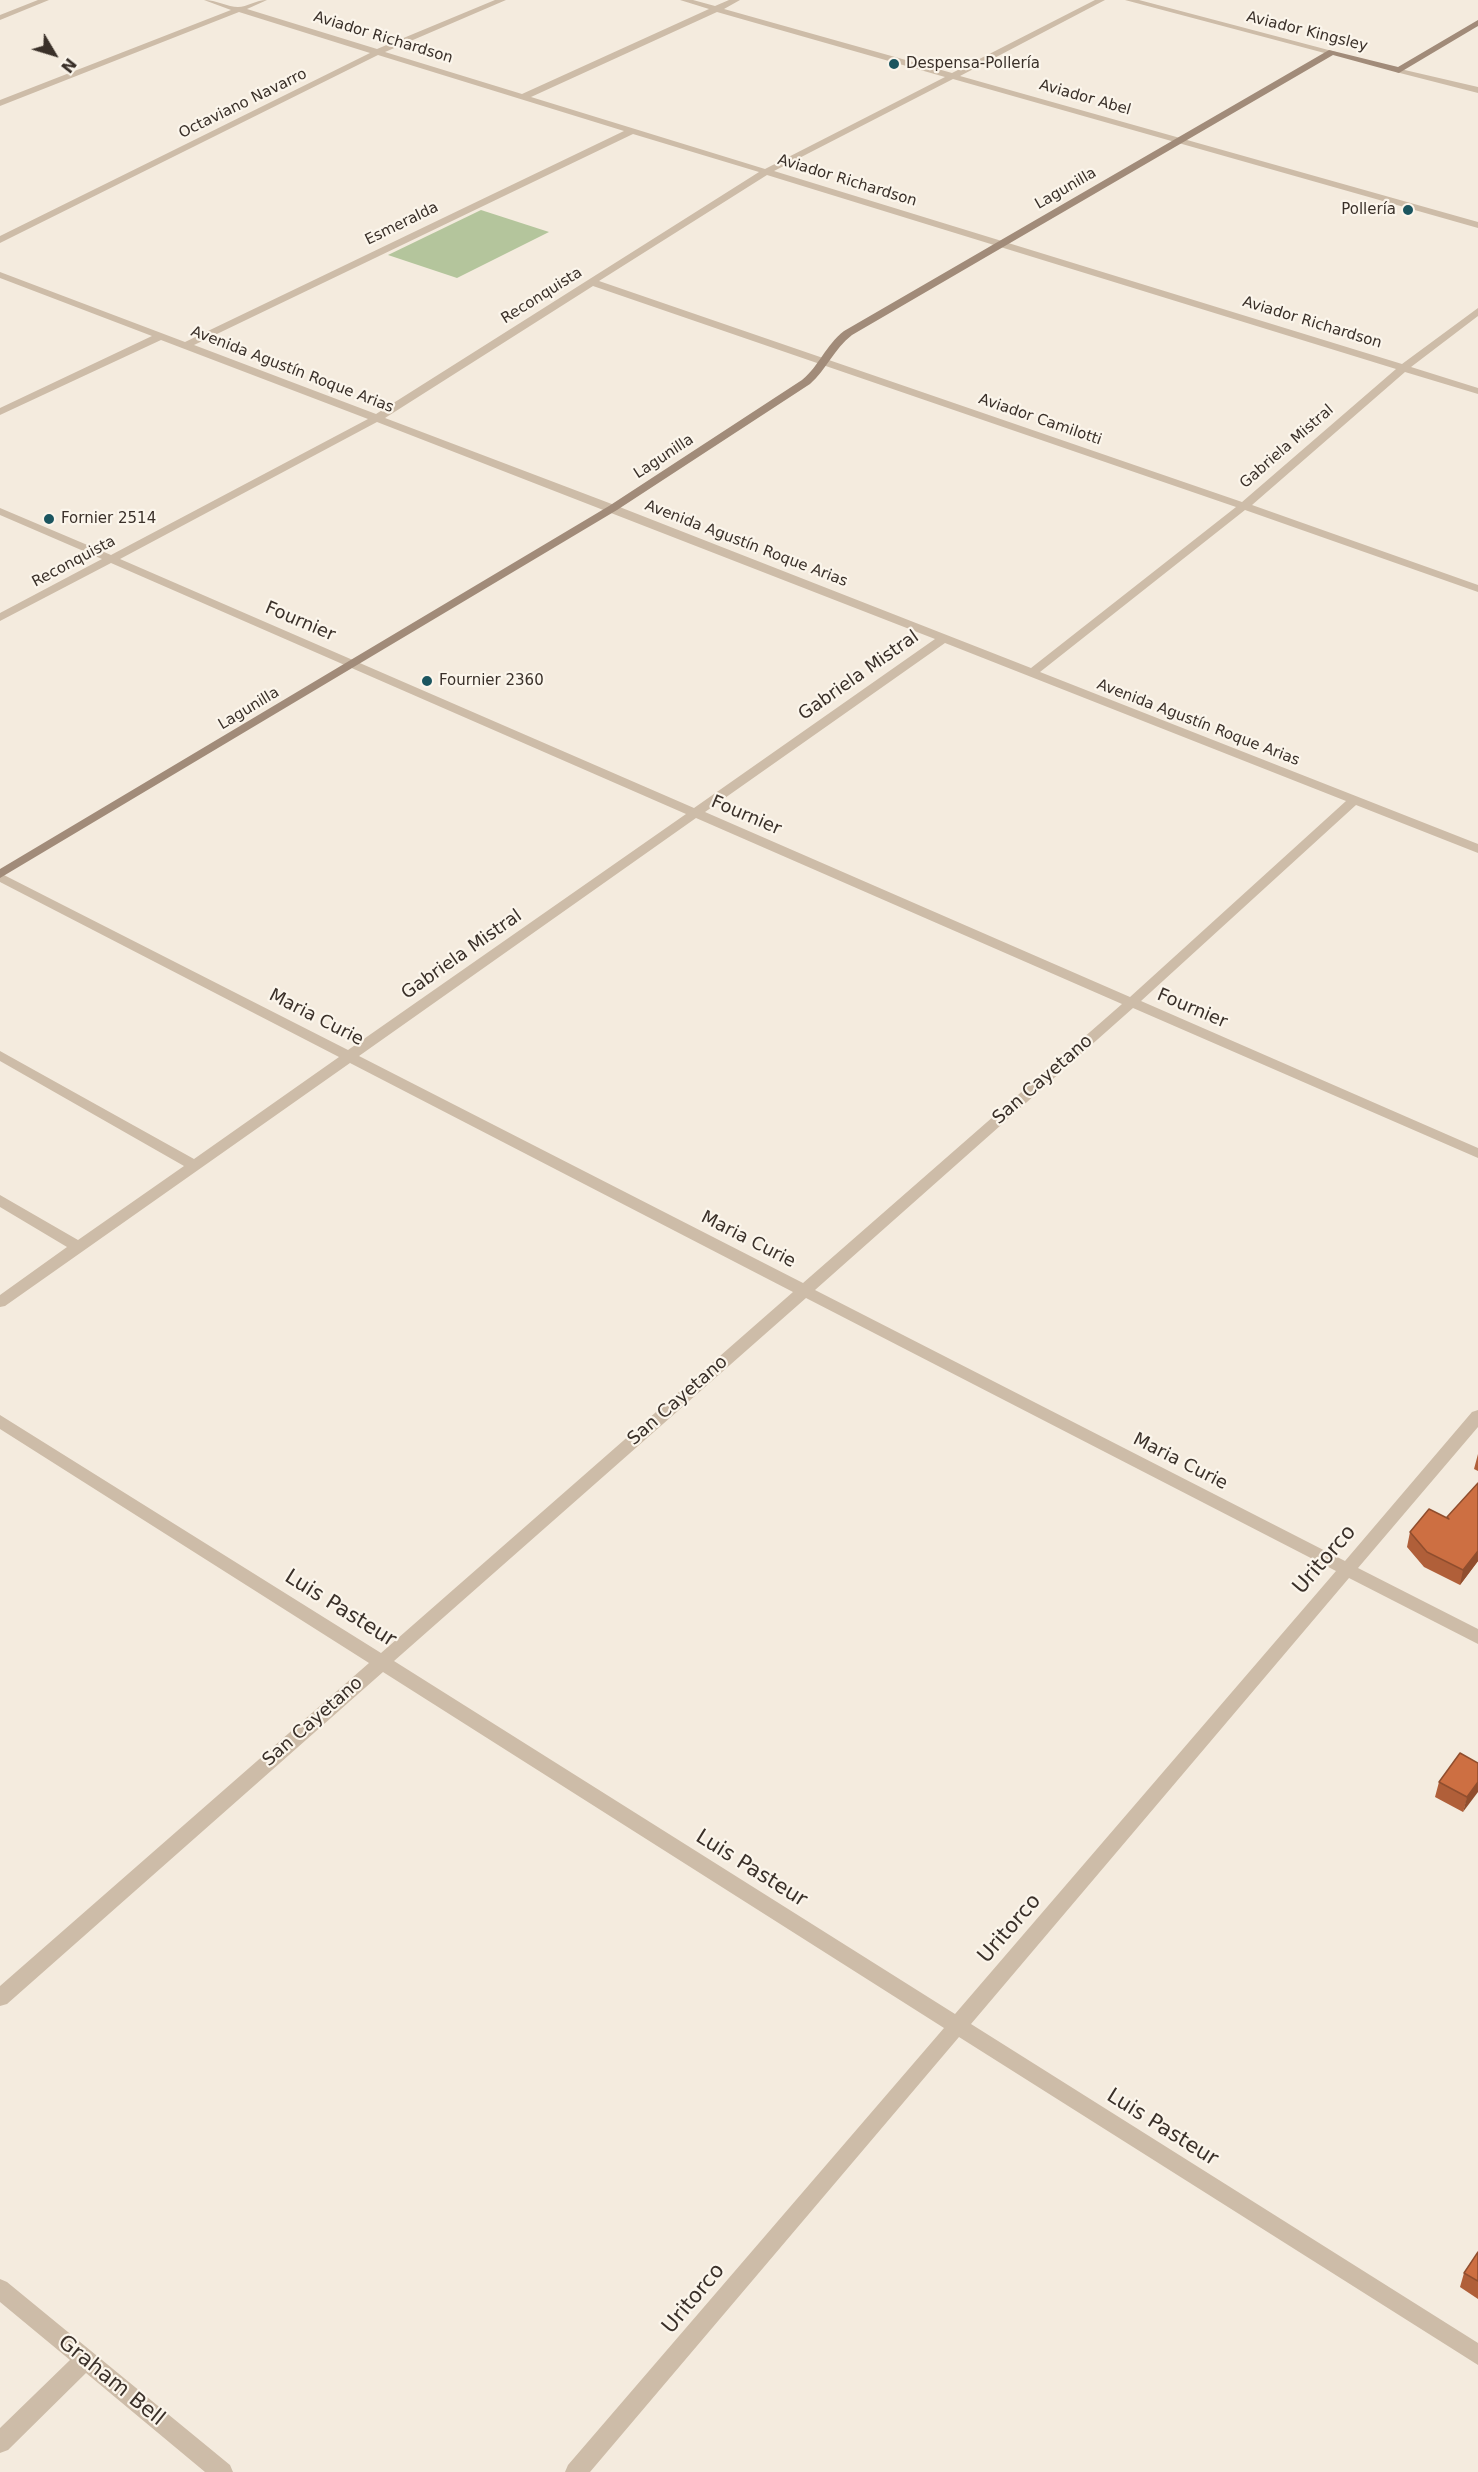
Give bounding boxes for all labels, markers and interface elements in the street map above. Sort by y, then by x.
street label: Aviador Richardson [311,8,455,68]
street label: Aviador Kingsley [1244,8,1370,56]
north arrow [24,24,84,84]
text: N [57,54,80,77]
place label: Despensa-Pollería [906,55,1040,73]
marker: Despensa-Pollería [887,57,901,71]
street label: Octaviano Navarro [176,65,310,143]
street label: Aviador Abel [1037,76,1133,120]
street label: Aviador Richardson [775,151,919,211]
street label: Lagunilla [1032,164,1100,214]
street label: Esmeralda [362,199,442,249]
place label: Pollería [1341,201,1396,219]
marker: Pollería [1401,203,1415,217]
street label: Reconquista [498,264,586,328]
street label: Aviador Richardson [1240,293,1384,353]
street label: Avenida Agustín Roque Arias [188,323,396,417]
street label: Aviador Camilotti [976,390,1104,450]
street label: Gabriela Mistral [1236,401,1338,493]
street label: Lagunilla [631,431,697,483]
street label: Avenida Agustín Roque Arias [642,497,850,591]
place label: Fornier 2514 [61,510,156,528]
marker: Fornier 2514 [42,512,56,526]
street label: Reconquista [29,532,119,592]
street label: Fournier [262,598,338,646]
street label: Gabriela Mistral [795,626,923,726]
place label: Fournier 2360 [439,672,544,690]
marker: Fournier 2360 [420,674,434,688]
street label: Avenida Agustín Roque Arias [1094,676,1302,770]
street label: Lagunilla [215,684,283,734]
street label: Fournier [708,792,784,840]
street label: Gabriela Mistral [398,905,526,1005]
street label: Maria Curie [265,985,367,1051]
street label: Fournier [1154,985,1230,1033]
street label: San Cayetano [989,1031,1097,1129]
street label: Maria Curie [697,1207,799,1273]
street label: San Cayetano [624,1352,732,1450]
street label: Maria Curie [1129,1429,1231,1495]
street label: Uritorco [1288,1520,1362,1600]
street label: Luis Pasteur [280,1565,400,1653]
street label: San Cayetano [259,1673,367,1771]
street label: Luis Pasteur [691,1825,811,1913]
street label: Uritorco [973,1889,1047,1969]
street label: Luis Pasteur [1102,2084,1222,2172]
street label: Uritorco [658,2259,730,2339]
street label: Graham Bell [53,2330,169,2432]

